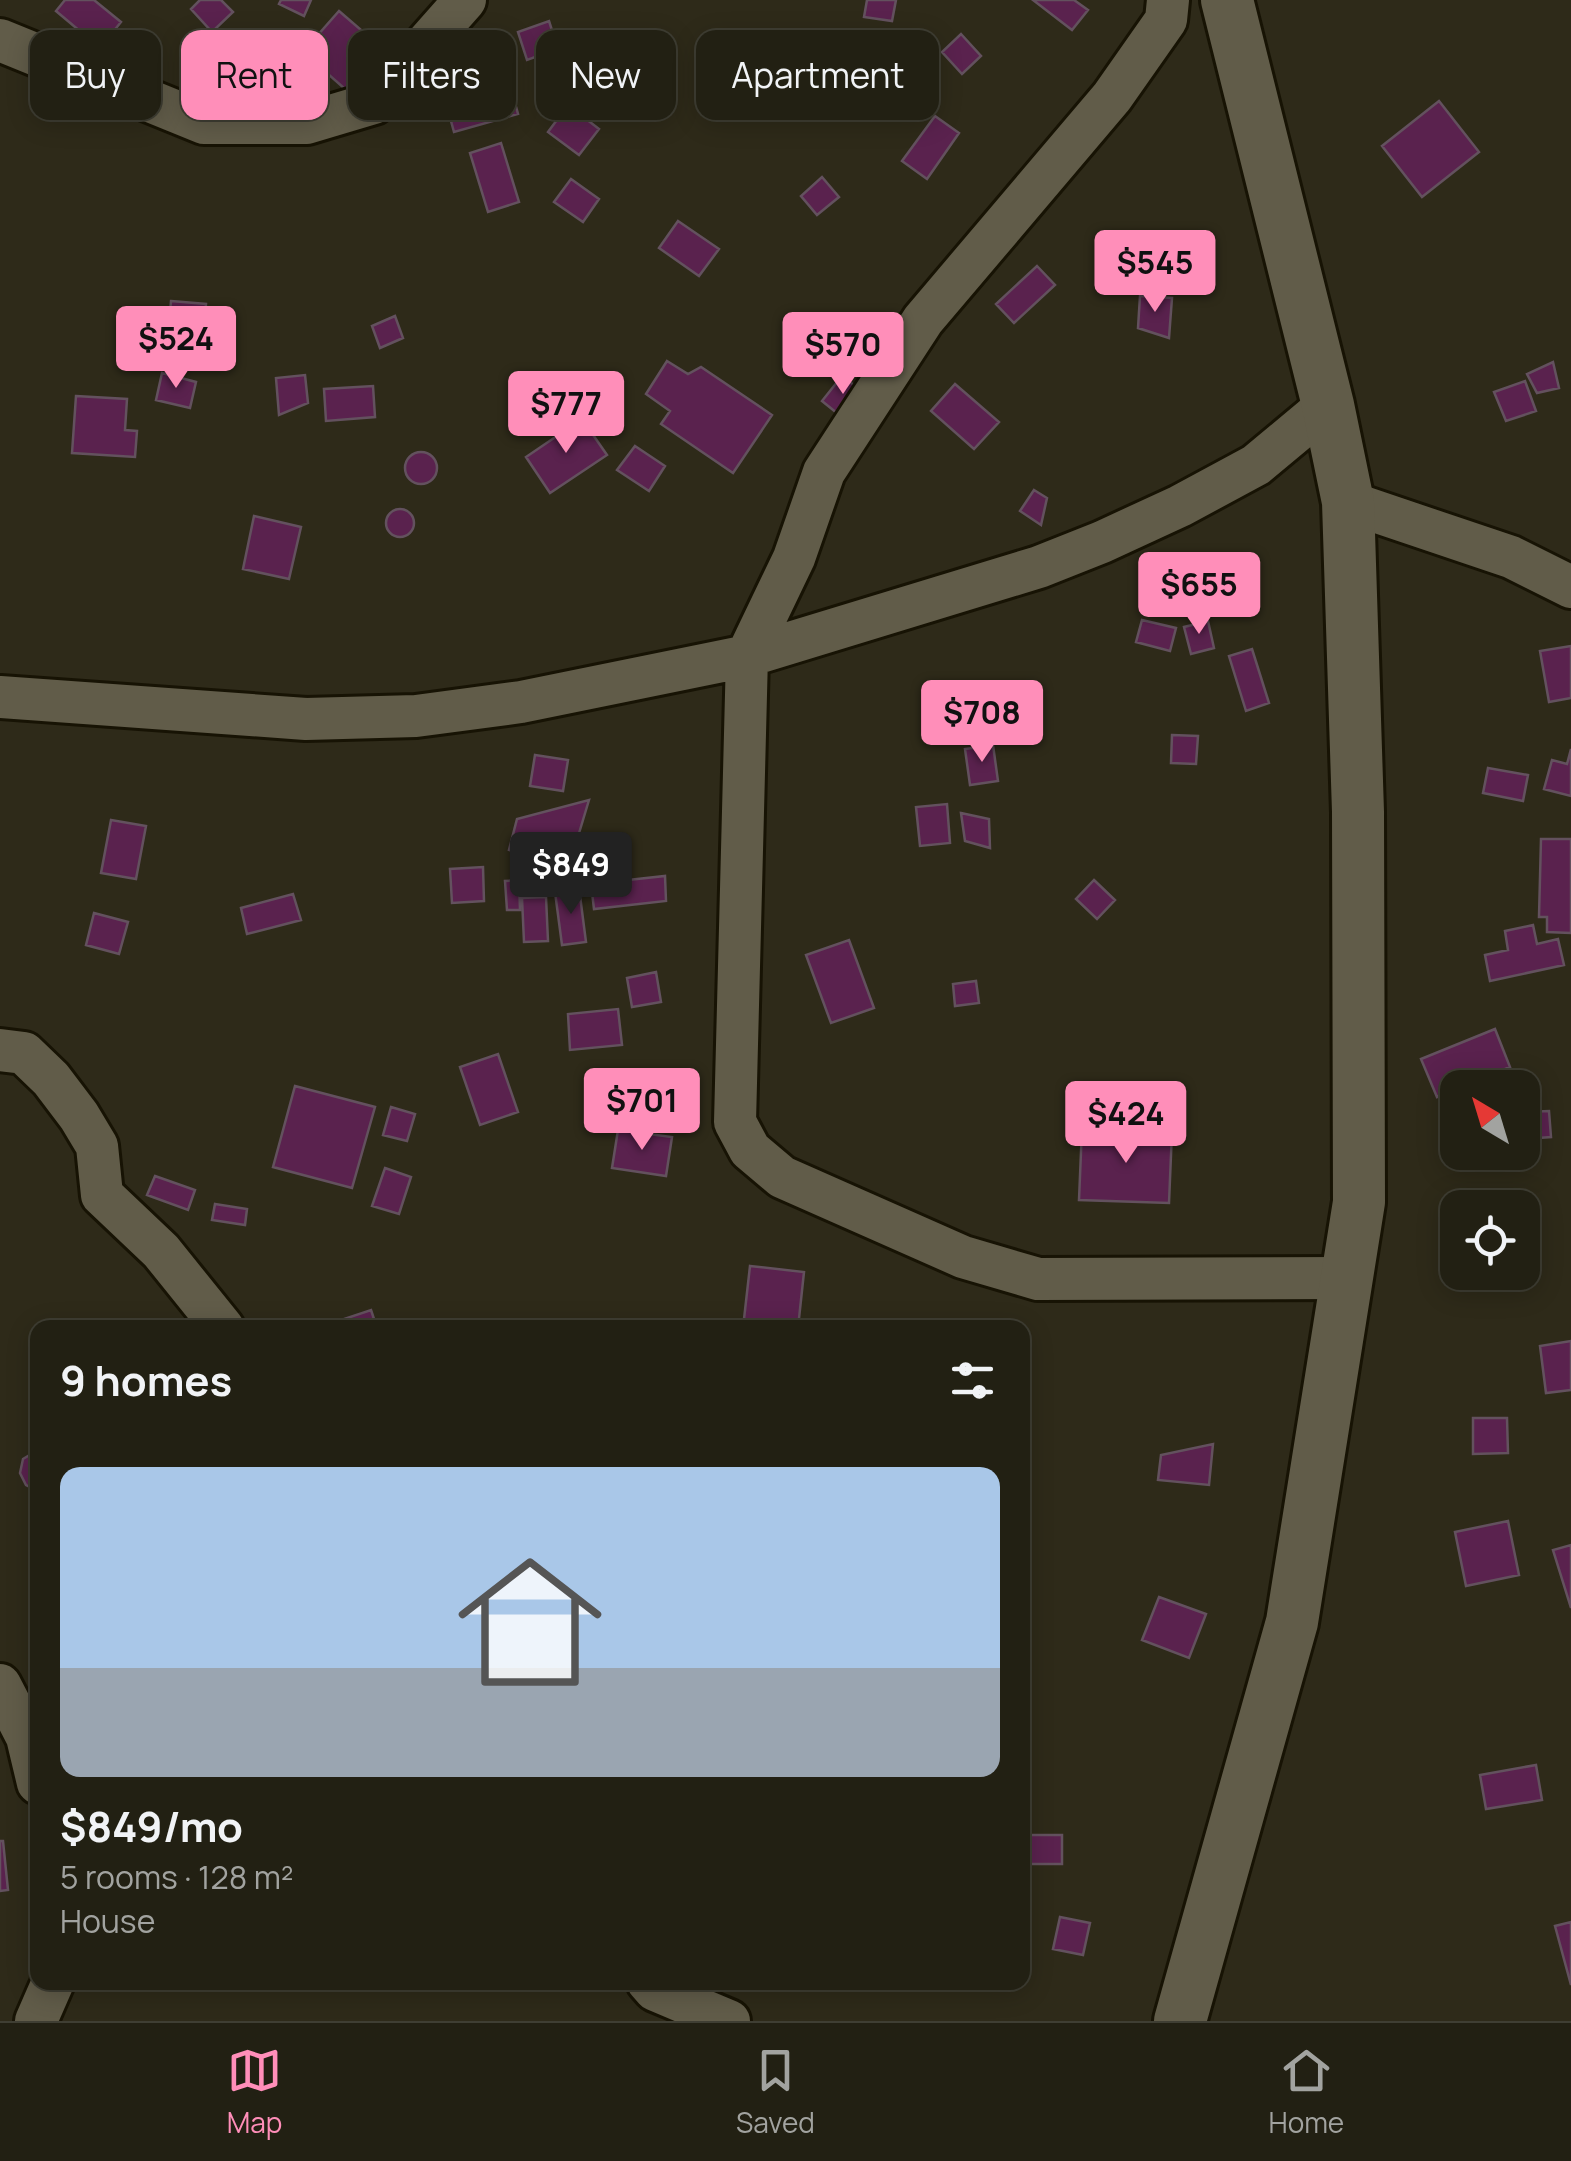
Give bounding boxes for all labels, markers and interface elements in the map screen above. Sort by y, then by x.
chip: Buy [30,30,161,120]
chip: Rent [181,30,328,120]
chip: Filters [348,30,516,120]
chip: New [536,30,676,120]
chip: Apartment [696,30,939,120]
pin: $545 [1096,230,1214,315]
text: $545 [1116,240,1194,284]
pin: $524 [117,306,235,391]
pin: $570 [784,312,902,397]
text: $524 [138,316,214,360]
text: $570 [805,322,881,366]
pin: $777 [507,371,625,456]
text: $777 [530,381,602,425]
pin: $655 [1140,552,1258,637]
text: $655 [1160,562,1238,606]
pin: $708 [923,680,1041,765]
text: $708 [943,690,1021,734]
pin: $849 [512,832,630,917]
text: $849 [532,842,610,886]
pin: $701 [583,1068,701,1153]
north arrow [1440,1070,1540,1170]
map controls [1440,1070,1540,1290]
text: $701 [606,1078,678,1122]
pin: $424 [1067,1081,1185,1166]
text: $424 [1087,1091,1165,1135]
button: locate [1440,1190,1540,1290]
text: 9 homes [60,1351,232,1409]
icon: filters [945,1353,1000,1408]
icon: home [440,1532,620,1712]
text: $849/mo [60,1797,243,1855]
text: 5 rooms · 128 m² [60,1855,294,1899]
text: House [60,1899,155,1943]
tab: Map [227,2043,282,2141]
tab: Saved [736,2043,815,2141]
tab: Home [1268,2043,1344,2141]

